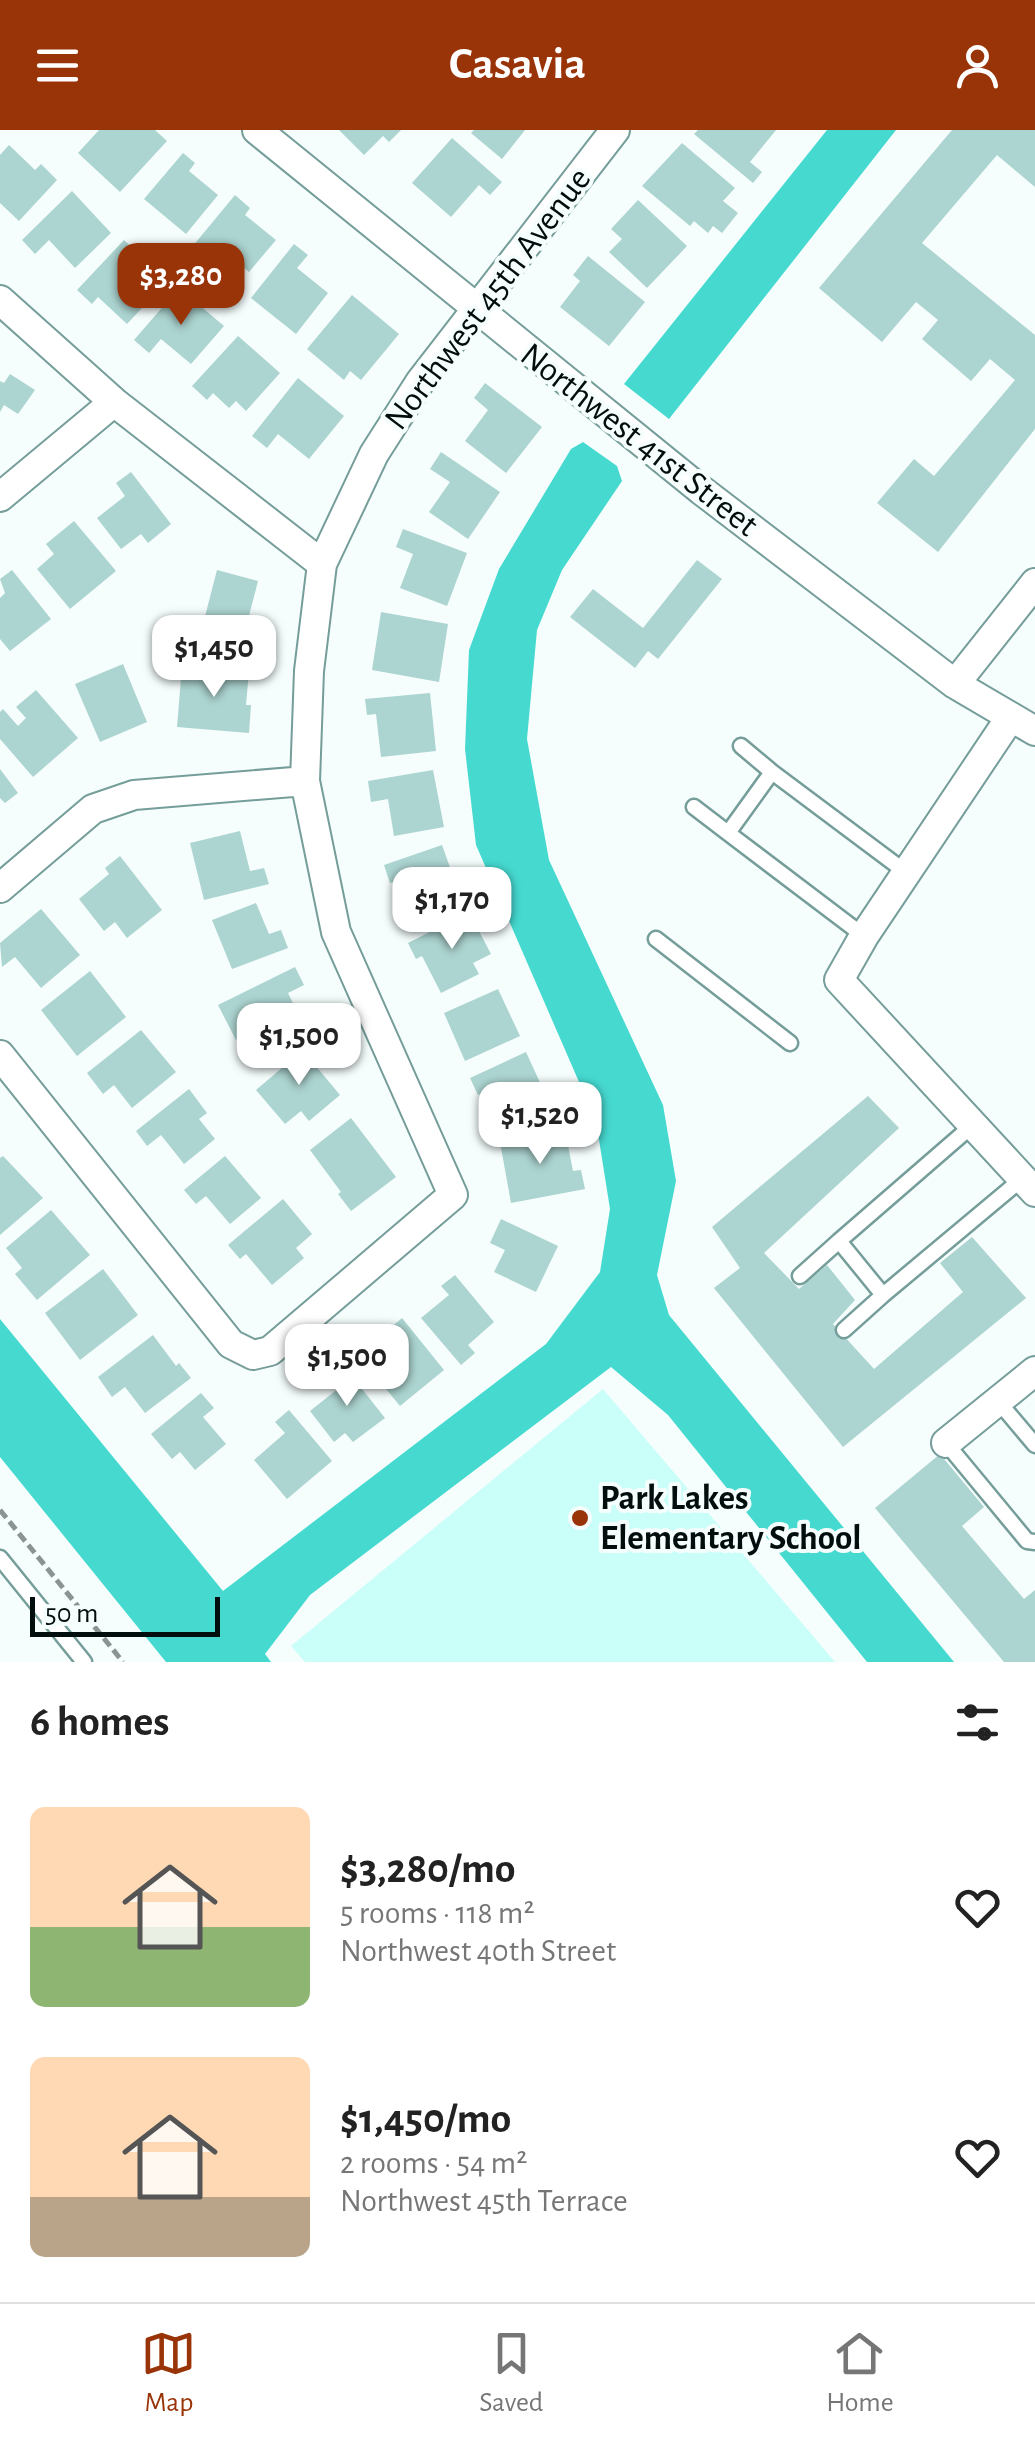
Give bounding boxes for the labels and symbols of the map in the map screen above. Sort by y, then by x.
street label: Northwest 45th Avenue [378,162,598,436]
pin: $3,280 [100,243,262,328]
street label: Northwest 41st Street [514,337,764,543]
pin: $1,450 [133,615,295,700]
pin: $1,170 [371,867,533,952]
pin: $1,500 [218,1003,380,1088]
pin: $1,520 [459,1082,621,1167]
pin: $1,500 [266,1324,428,1409]
place label: Park Lakes Elementary School [600,1481,862,1556]
marker: Park Lakes Elementary School [569,1507,591,1529]
scale bar [30,1592,220,1636]

